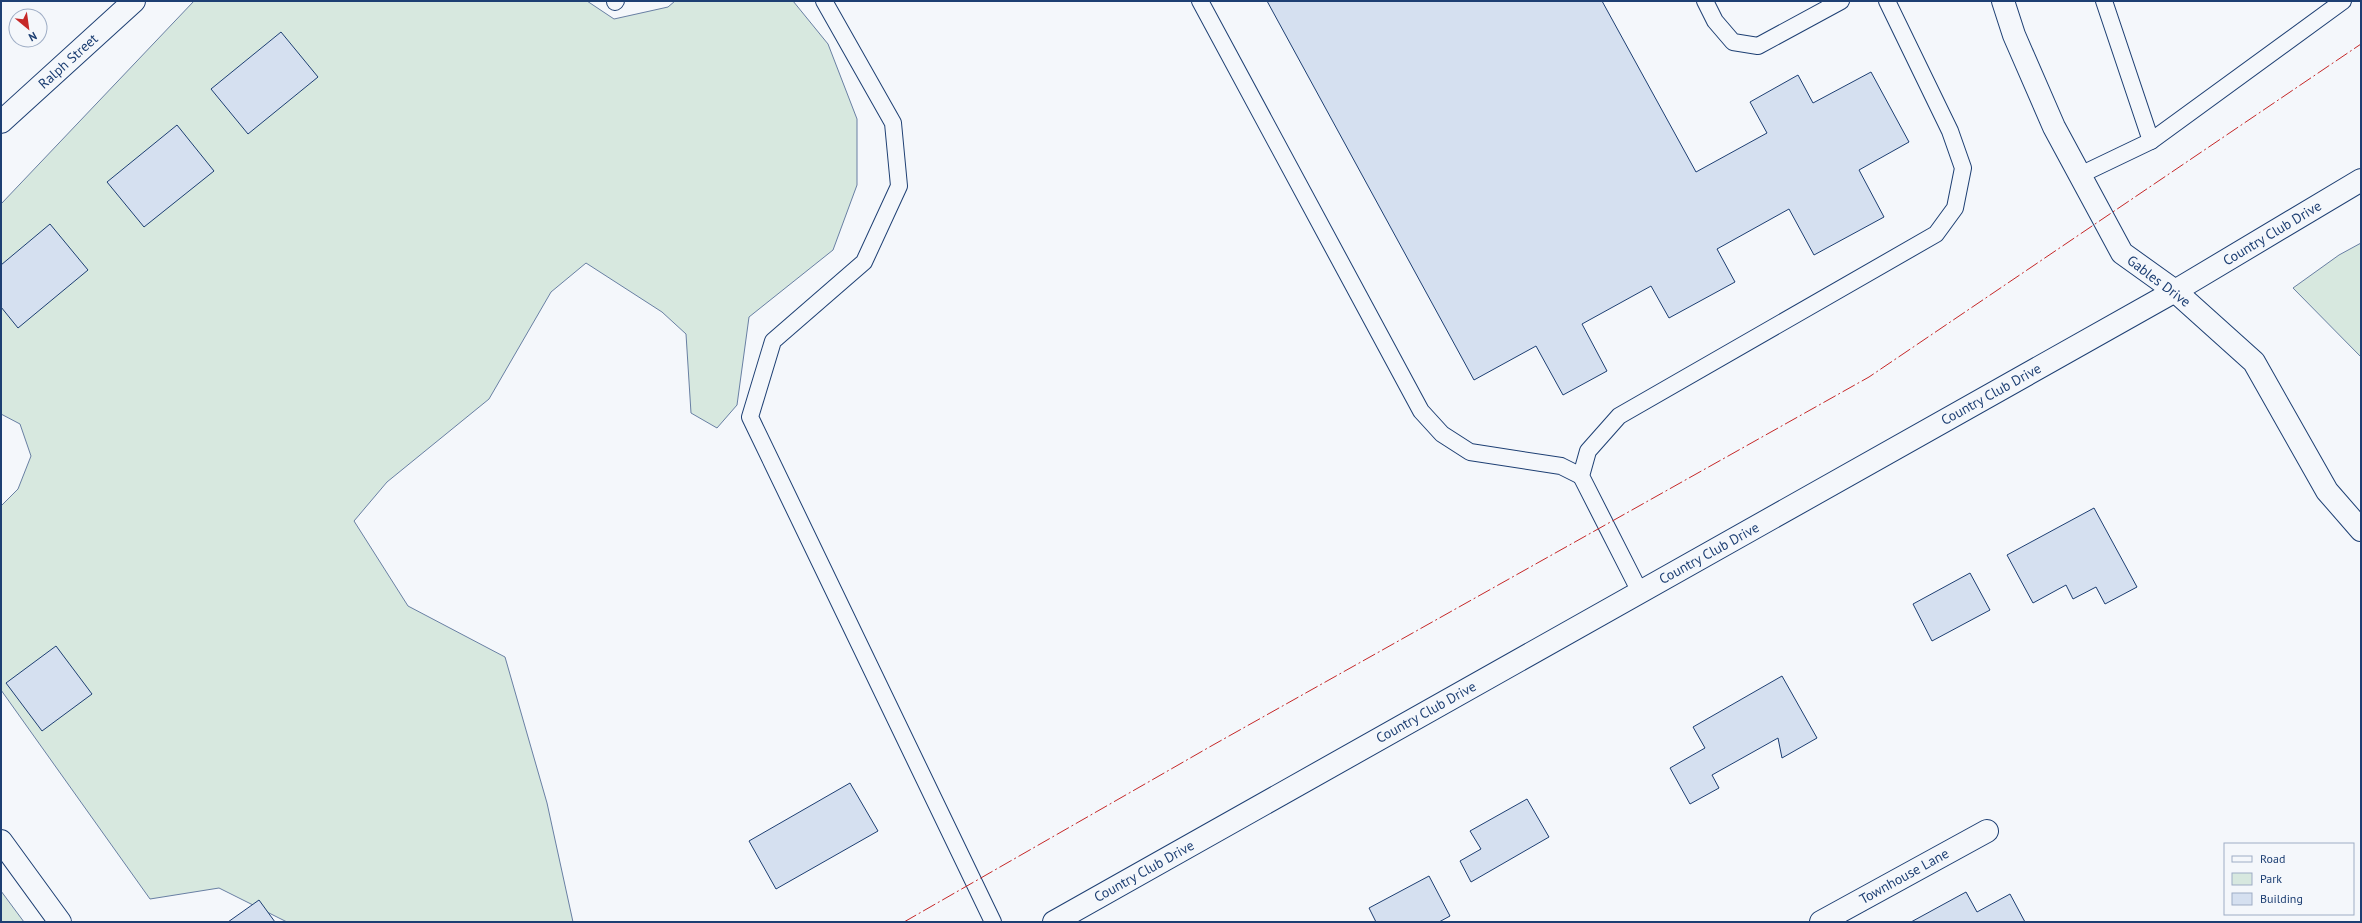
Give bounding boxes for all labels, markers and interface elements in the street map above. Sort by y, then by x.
north arrow [8,8,48,48]
text: N [26,29,39,45]
street label: Ralph Street [34,29,102,92]
street label: Country Club Drive [2219,196,2325,270]
street label: Gables Drive [2124,251,2194,311]
street label: Country Club Drive [1938,359,2044,429]
street label: Country Club Drive [1656,518,1762,588]
street label: Country Club Drive [1373,677,1479,747]
street label: Country Club Drive [1091,836,1197,906]
legend [2224,843,2354,915]
street label: Townhouse Lane [1856,844,1952,908]
text: Road [2260,851,2285,866]
text: Park [2260,871,2282,886]
text: Building [2260,891,2303,906]

